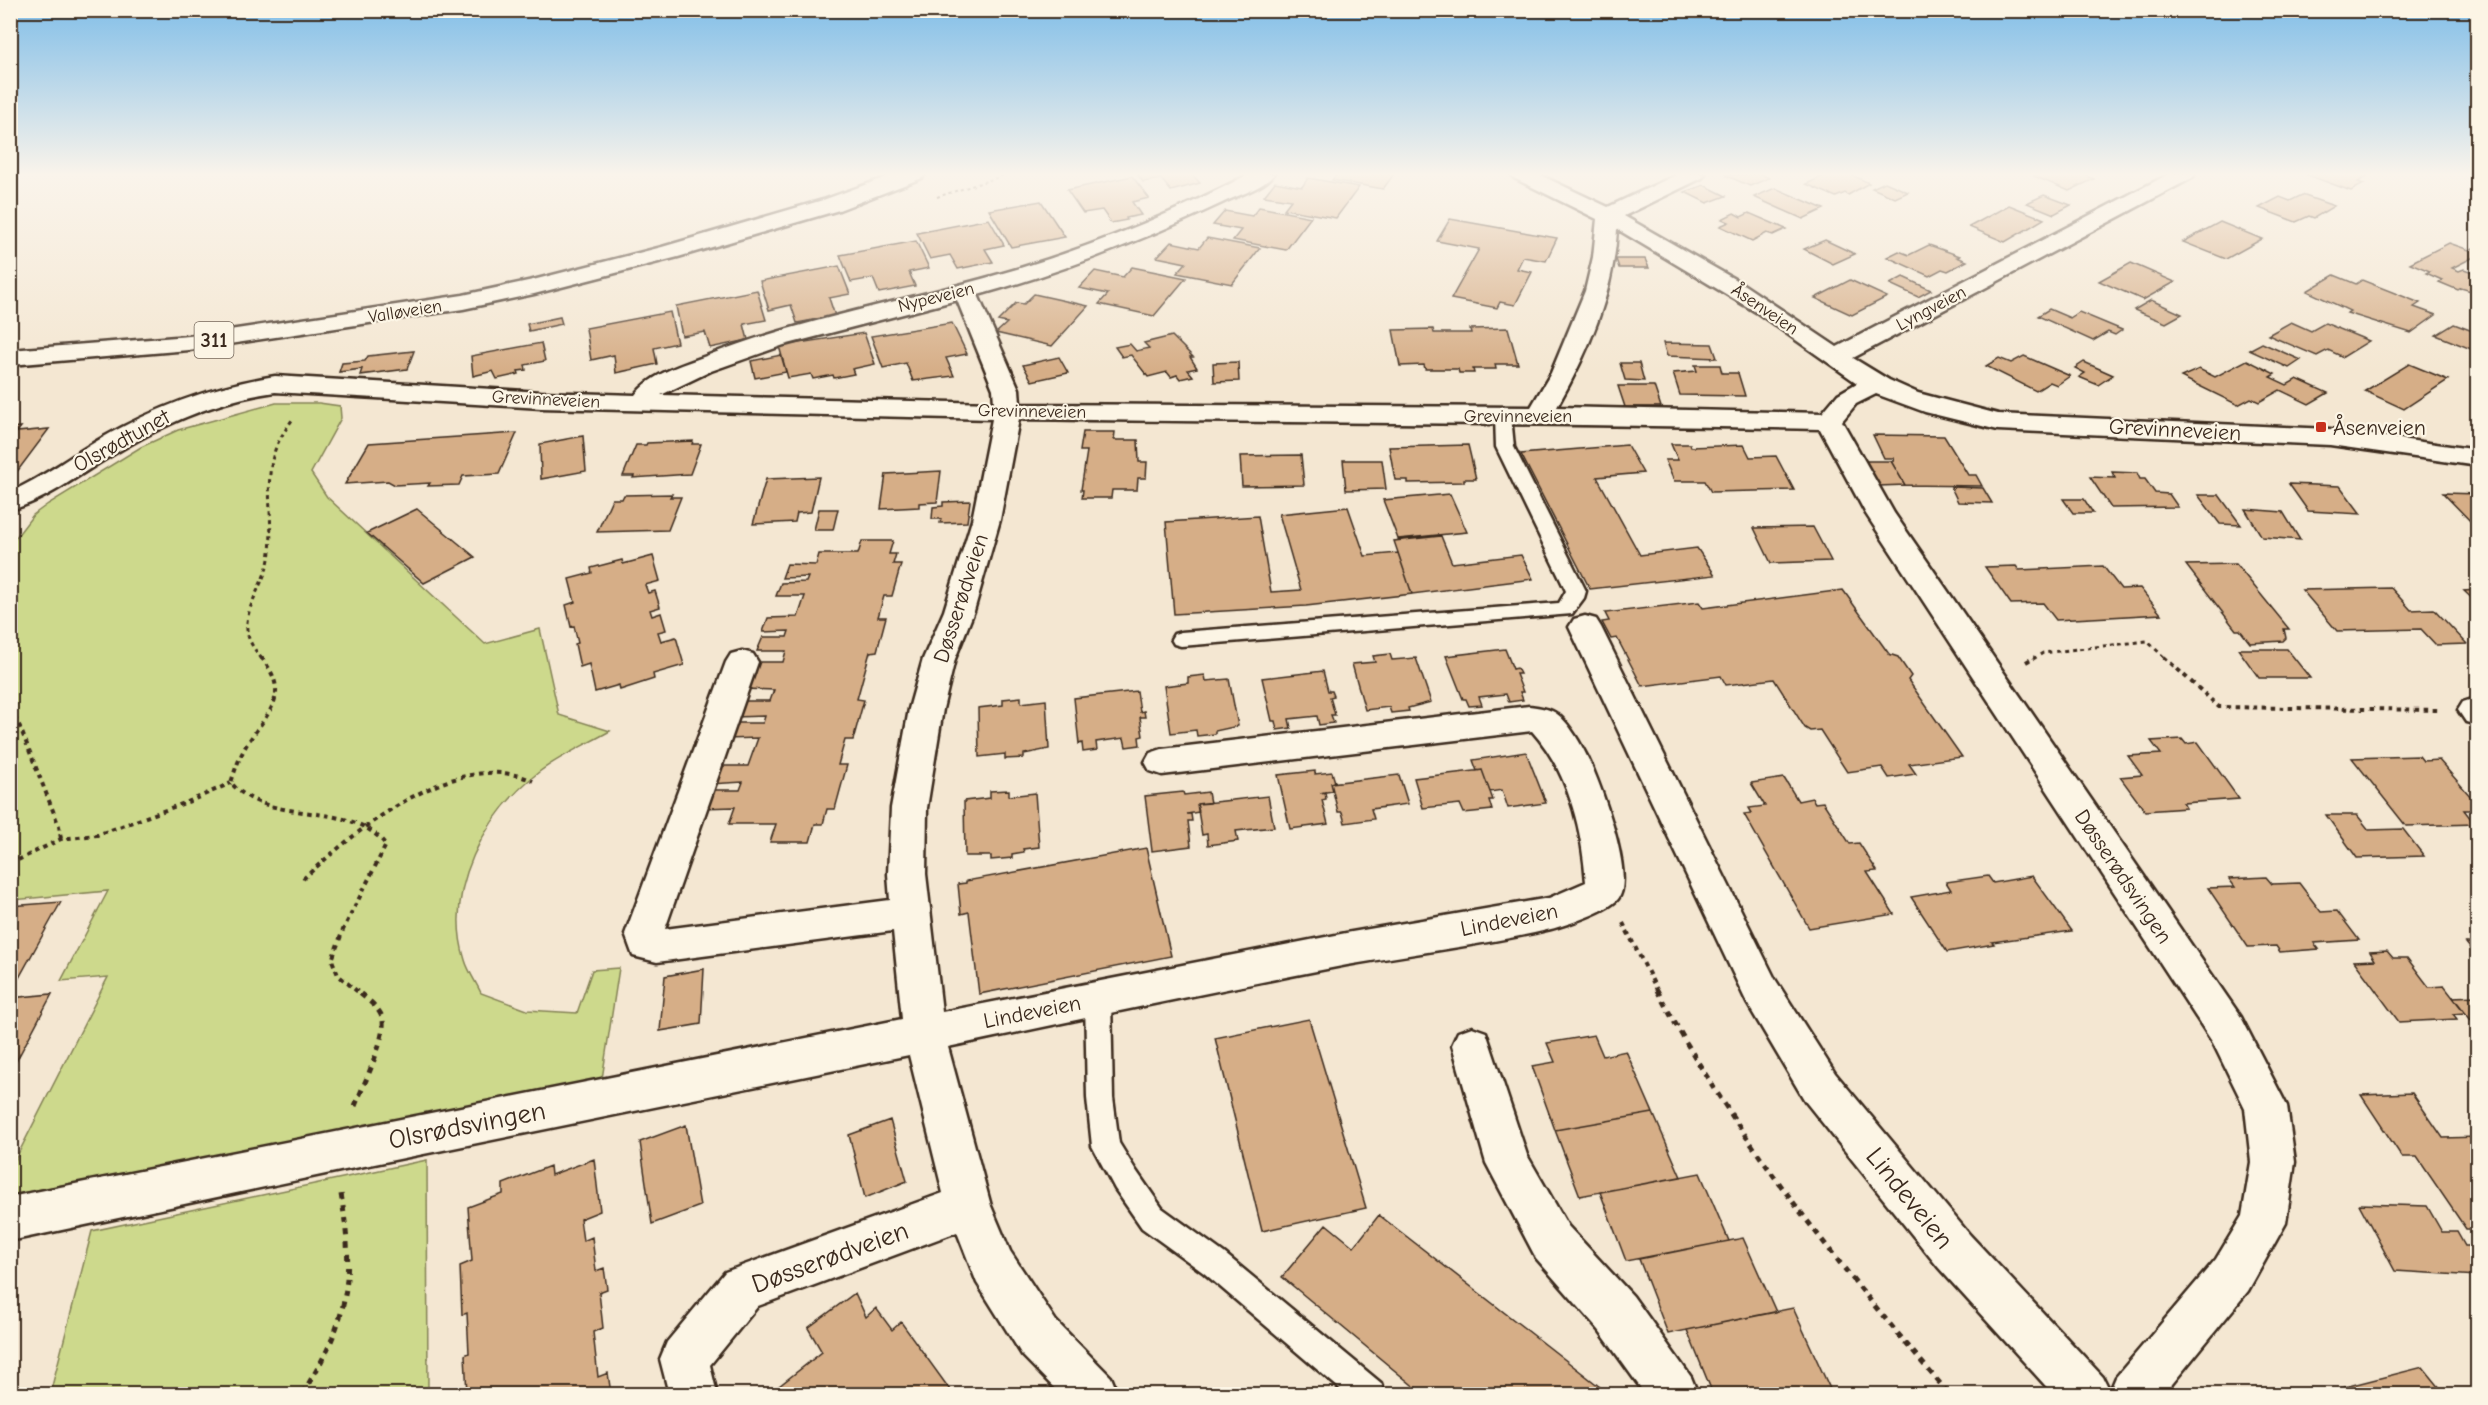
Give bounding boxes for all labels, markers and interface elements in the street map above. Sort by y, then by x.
street label: Nypeveien [896,278,976,317]
street label: Åsenveien [1727,279,1803,339]
street label: Lyngveien [1893,281,1970,336]
street label: Valløveien [367,295,443,328]
road number: 311 [194,322,234,358]
street label: Grevinneveien [491,386,601,413]
street label: Grevinneveien [978,400,1086,423]
street label: Olsrødtunet [69,403,175,478]
street label: Grevinneveien [1464,406,1572,427]
place label: Åsenveien [2333,413,2426,441]
street label: Grevinneveien [2108,414,2242,446]
marker: Åsenveien [2314,420,2328,434]
street label: Døsserødveien [928,531,994,666]
street label: Døsserødsvingen [2069,804,2178,949]
street label: Lindeveien [1458,898,1560,942]
street label: Lindeveien [981,990,1083,1034]
street label: Olsrødsvingen [386,1095,548,1156]
street label: Lindeveien [1859,1141,1960,1255]
street label: Døsserødveien [748,1215,913,1300]

